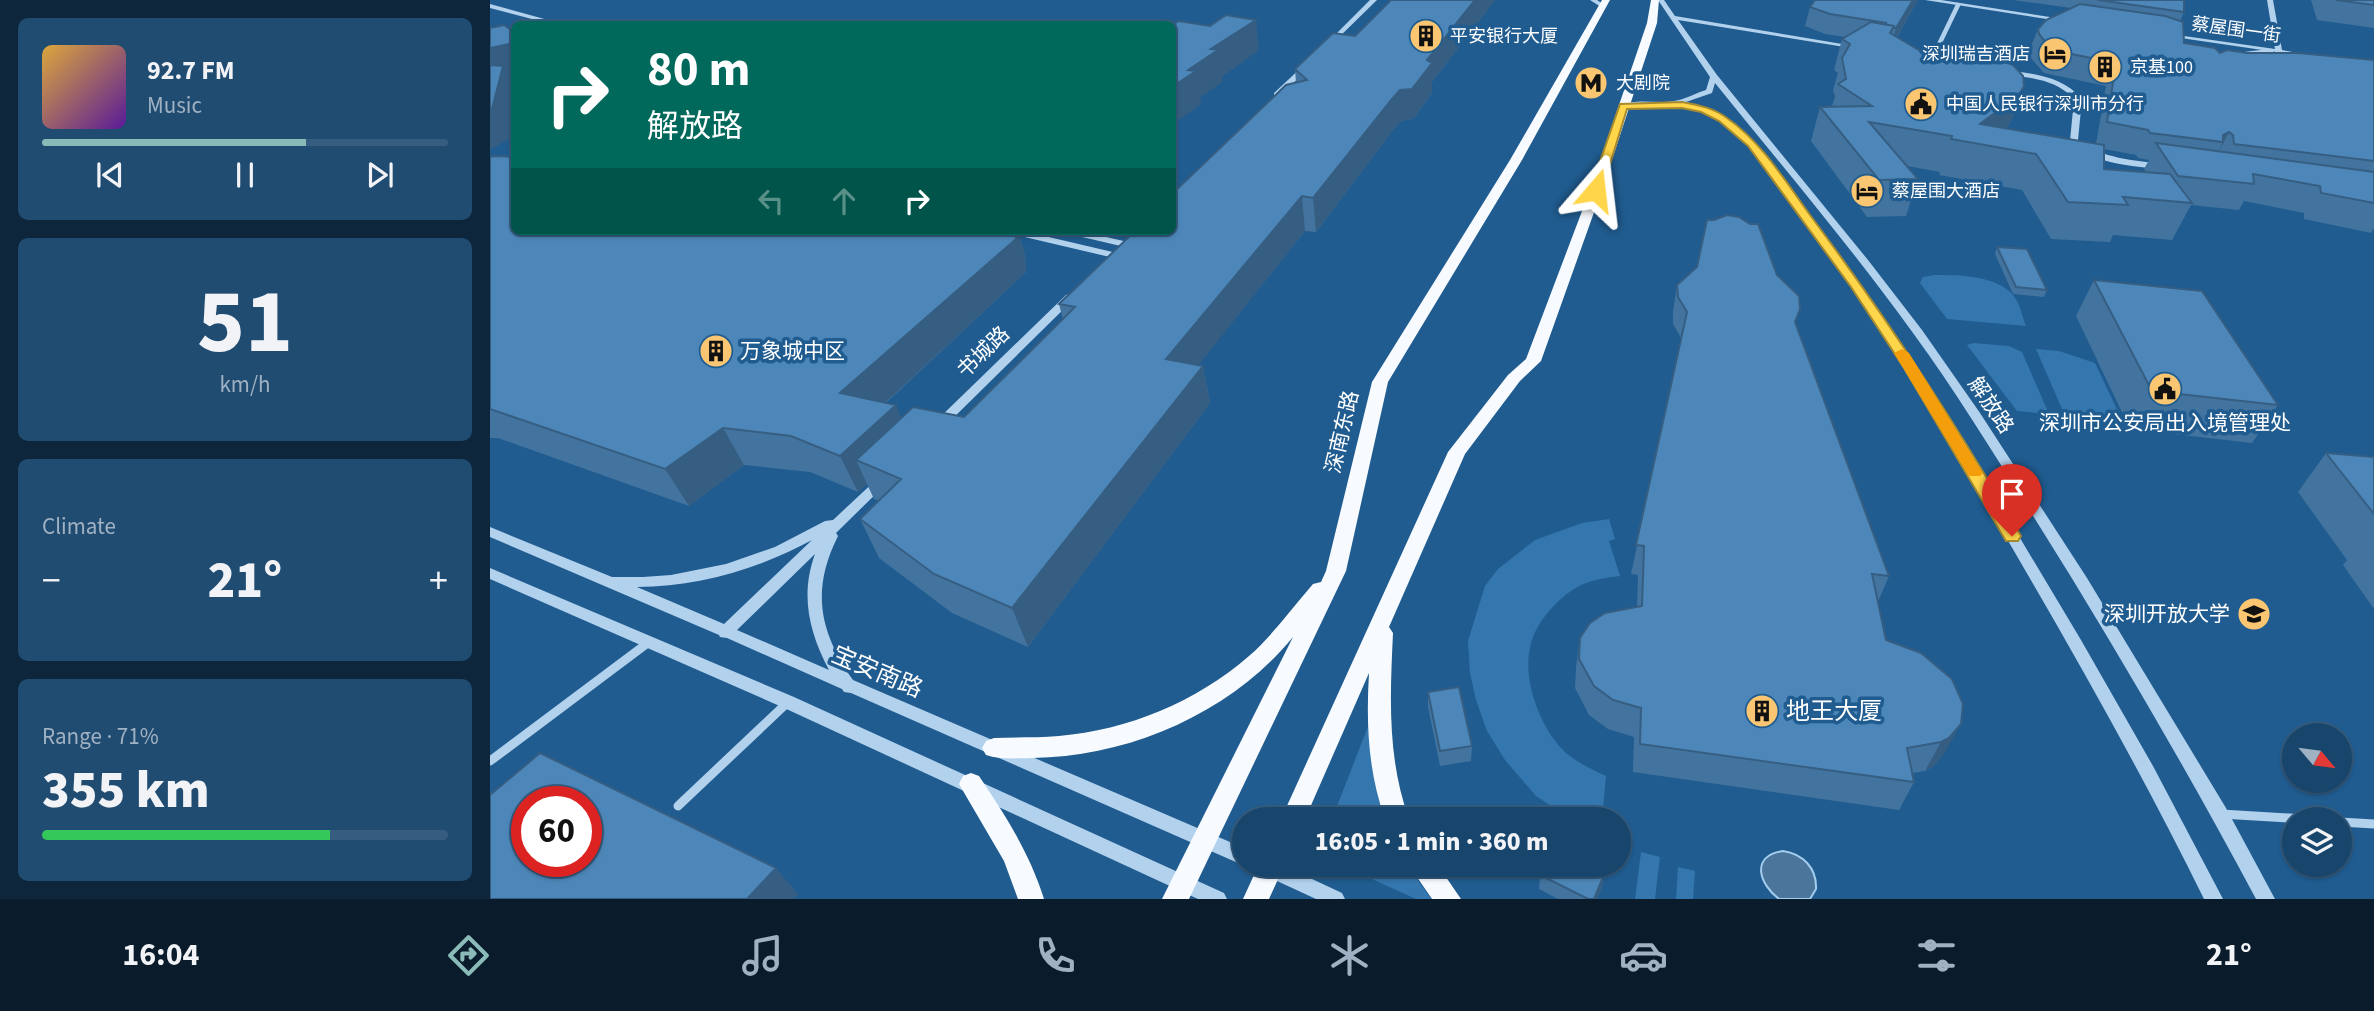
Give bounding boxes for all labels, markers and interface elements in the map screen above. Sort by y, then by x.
street label: 蔡屋围一街 [2190,11,2282,49]
building icon: 平安银行大厦 [1407,17,1445,55]
place label: 平安银行大厦 [1450,24,1558,49]
text: 80 m [647,35,751,105]
hotel icon: 深圳瑞吉酒店 [2036,35,2074,73]
place label: 深圳瑞吉酒店 [1922,42,2030,67]
building icon: 京基100 [2086,48,2124,86]
icon: right [532,49,623,140]
text: 92.7 FM [147,52,235,89]
place label: 京基100 [2130,55,2193,80]
metro station icon: 大剧院 [1572,64,1610,102]
place label: 大剧院 [1616,71,1670,96]
public building icon: 中国人民银行深圳市分行 [1902,85,1940,123]
text: Music [147,89,202,122]
place label: 中国人民银行深圳市分行 [1946,92,2144,117]
text: 解放路 [647,104,743,150]
position arrow [1559,153,1633,227]
icon: previous [91,156,129,194]
icon: pause [226,156,264,194]
icon: next [361,156,399,194]
hotel icon: 蔡屋围大酒店 [1848,172,1886,210]
place label: 蔡屋围大酒店 [1892,179,2000,204]
icon: left [752,182,790,220]
icon: ahead [825,182,863,220]
icon: right [898,182,936,220]
text: 51 [197,258,293,387]
street label: 书城路 [950,319,1016,385]
building icon: 万象城中区 [697,332,735,370]
place label: 万象城中区 [740,336,845,366]
text: km/h [219,368,271,401]
street label: 解放路 [1961,370,2021,440]
public building icon: 深圳市公安局出入境管理处 [2146,370,2184,408]
street label: 深南东路 [1318,388,1366,476]
place label: 深圳市公安局出入境管理处 [2039,408,2291,438]
pin [1982,464,2042,536]
icon: arrive [1993,475,2031,513]
text: Climate [42,510,116,543]
text: 21° [208,544,282,618]
text: − [42,554,61,608]
text: + [429,554,448,608]
school or university icon: 深圳开放大学 [2235,595,2273,633]
place label: 深圳开放大学 [2104,599,2230,629]
street label: 宝安南路 [826,637,928,707]
building icon: 地王大厦 [1743,692,1781,730]
place label: 地王大厦 [1786,694,1882,729]
text: Range · 71% [42,720,159,753]
north arrow [2282,723,2352,793]
map controls [2282,723,2352,877]
text: 355 km [42,754,210,828]
speed limit sign: 60 [511,786,602,877]
button: layers [2282,807,2352,877]
text: 16:05 · 1 min · 360 m [1315,823,1548,860]
icon: directions [444,931,493,980]
icon: music [738,931,787,980]
icon: phone [1031,931,1080,980]
icon: climate [1325,931,1374,980]
icon: car [1619,931,1668,980]
icon: filters [1912,931,1961,980]
text: 16:04 [122,932,200,978]
text: 21° [2206,932,2252,978]

